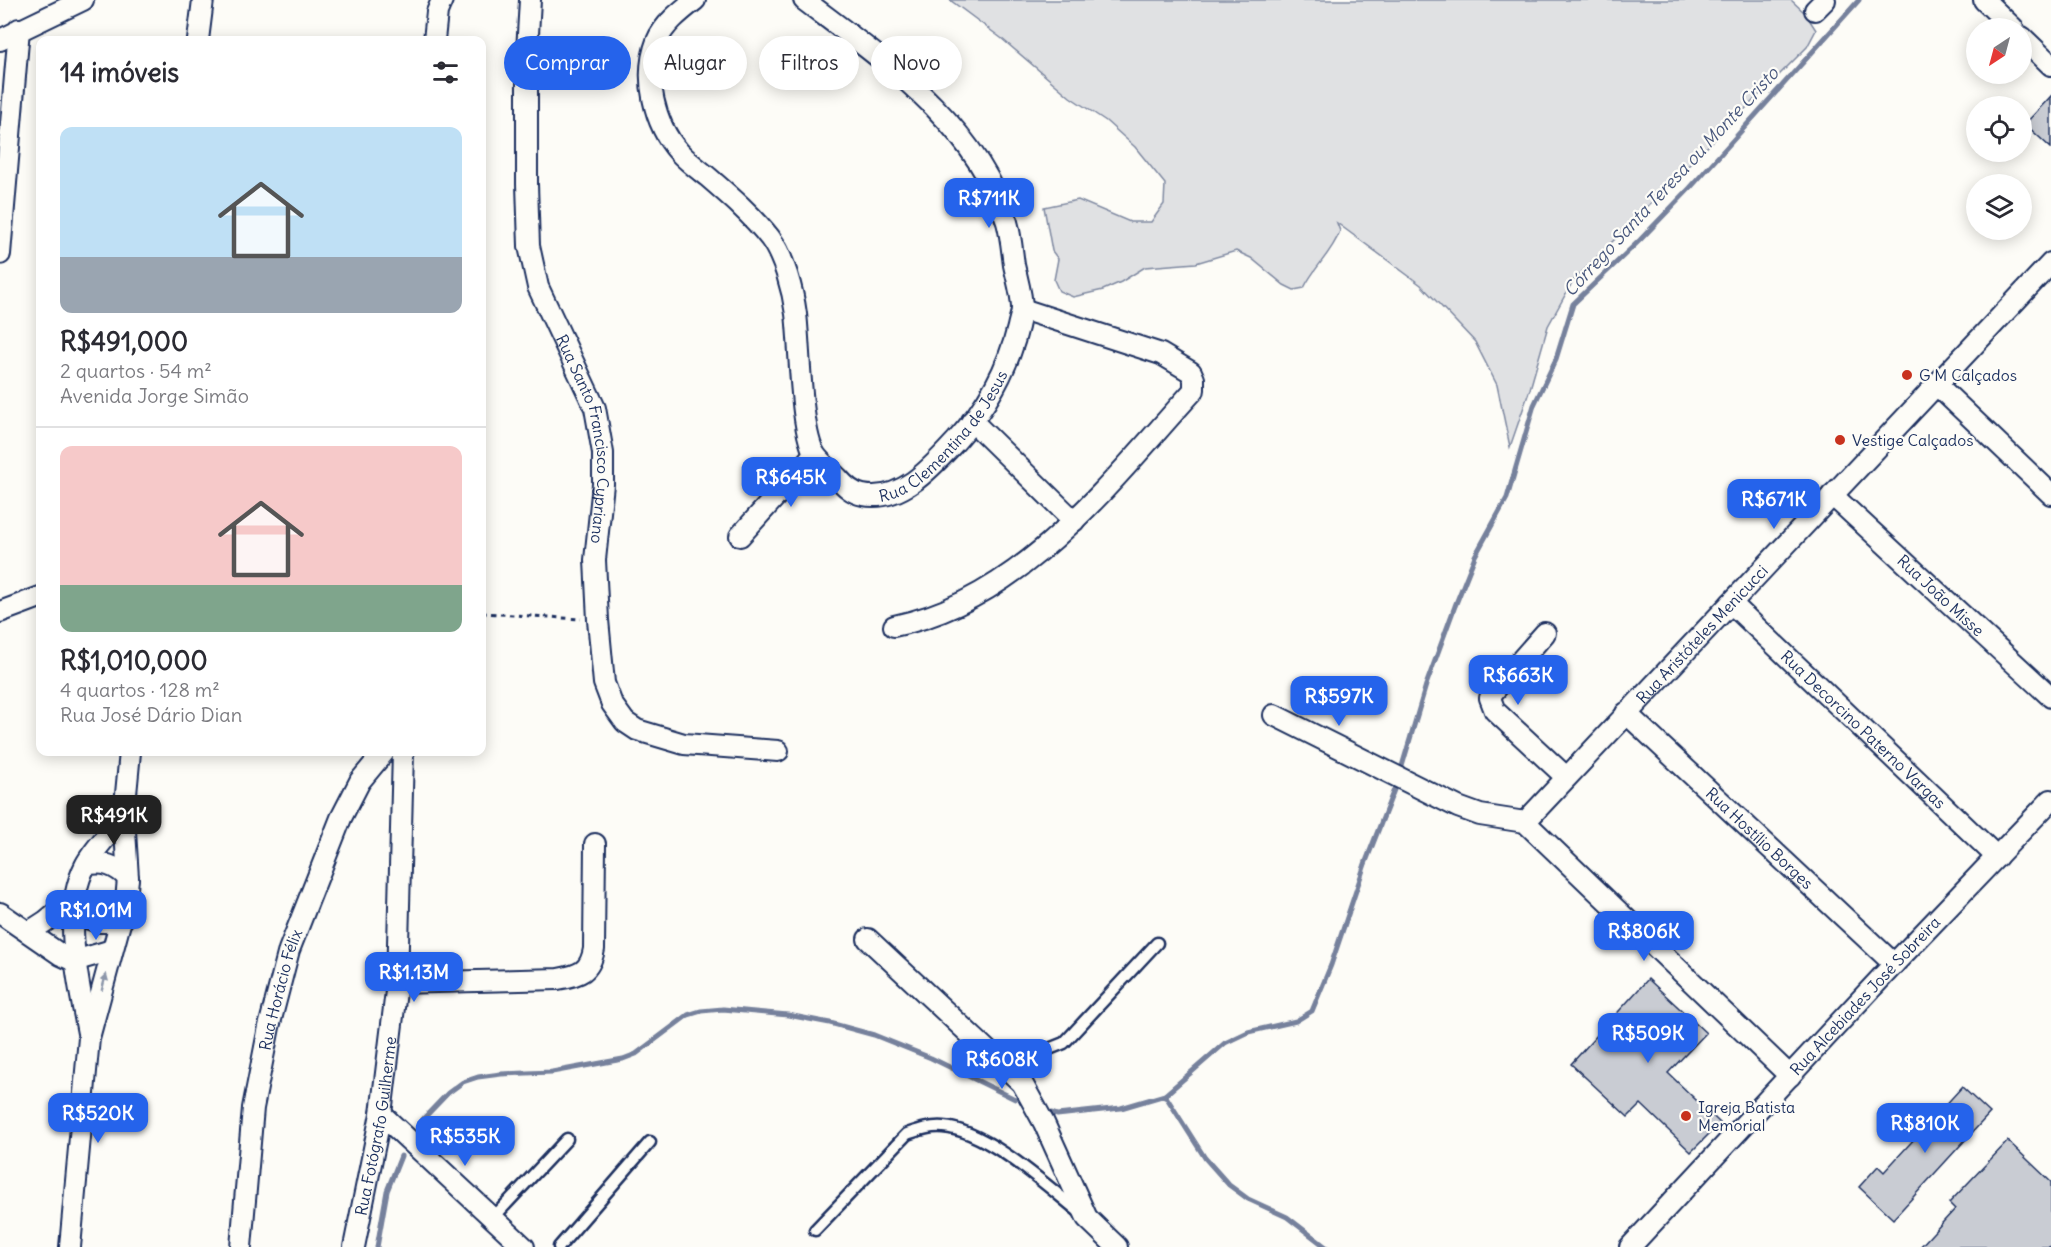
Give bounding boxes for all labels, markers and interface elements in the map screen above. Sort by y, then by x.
north arrow [1966,18,2032,84]
map controls [1966,18,2032,240]
chip: Comprar [504,36,631,90]
chip: Alugar [643,36,747,90]
chip: Filtros [759,36,859,90]
chip: Novo [871,36,962,90]
text: 14 imóveis [60,56,179,89]
icon: filters [429,56,462,89]
water label: Córrego Santa Teresa ou Monte Cristo [1558,61,1784,301]
button: locate [1966,96,2032,162]
icon: home [207,166,315,274]
button: layers [1966,174,2032,240]
pin: R$711K [940,178,1038,229]
text: R$711K [958,185,1020,210]
text: R$491,000 [60,325,188,358]
street label: Rua Santo Francisco Cypriano [552,331,613,545]
text: 2 quartos · 54 m² [60,358,212,383]
place label: G M Calçados [1919,365,2017,385]
street label: Rua Clementina de Jesus [877,367,1011,506]
marker: G M Calçados [1900,368,1914,382]
text: Avenida Jorge Simão [60,383,249,408]
place label: Vestige Calçados [1852,430,1974,450]
marker: Vestige Calçados [1833,433,1847,447]
pin: R$645K [742,457,840,508]
text: R$645K [756,464,826,489]
pin: R$671K [1725,479,1823,530]
icon: home [207,485,315,593]
text: R$671K [1741,486,1807,511]
street label: Rua João Misse [1893,550,1988,640]
street label: Rua Aristóteles Menicucci [1632,561,1772,708]
text: R$1,010,000 [60,644,208,677]
street label: Rua Decorcino Paterno Vargas [1777,646,1950,813]
pin: R$663K [1469,655,1567,706]
text: R$663K [1483,662,1553,687]
pin: R$597K [1290,676,1388,727]
text: 4 quartos · 128 m² [60,677,220,702]
text: R$597K [1305,683,1373,708]
text: Rua José Dário Dian [60,702,242,727]
street label: Rua Hostílio Borges [1702,783,1817,893]
pin: R$491K [65,795,163,846]
text: R$491K [80,802,148,827]
pin: R$1.01M [41,890,151,941]
text: R$1.01M [60,897,132,922]
pin: R$806K [1595,911,1693,962]
street label: Rua Alcebiades José Sobreira [1786,912,1944,1079]
text: R$806K [1608,918,1680,943]
street label: Rua Horácio Félix [255,926,306,1052]
pin: R$1.13M [359,952,469,1003]
text: R$1.13M [379,959,449,984]
one-way arrow [100,973,109,991]
pin: R$509K [1599,1013,1697,1064]
text: R$509K [1612,1020,1684,1045]
street label: Rua Fotógrafo Guilherme [351,1035,400,1217]
pin: R$608K [953,1039,1051,1090]
text: R$608K [966,1046,1038,1071]
pin: R$520K [49,1093,147,1144]
place label: Igreja Batista Memorial [1698,1097,1795,1135]
text: R$520K [62,1100,134,1125]
pin: R$810K [1876,1103,1974,1154]
marker: Igreja Batista Memorial [1679,1109,1693,1123]
text: R$810K [1891,1110,1959,1135]
pin: R$535K [416,1116,514,1167]
text: R$535K [430,1123,500,1148]

